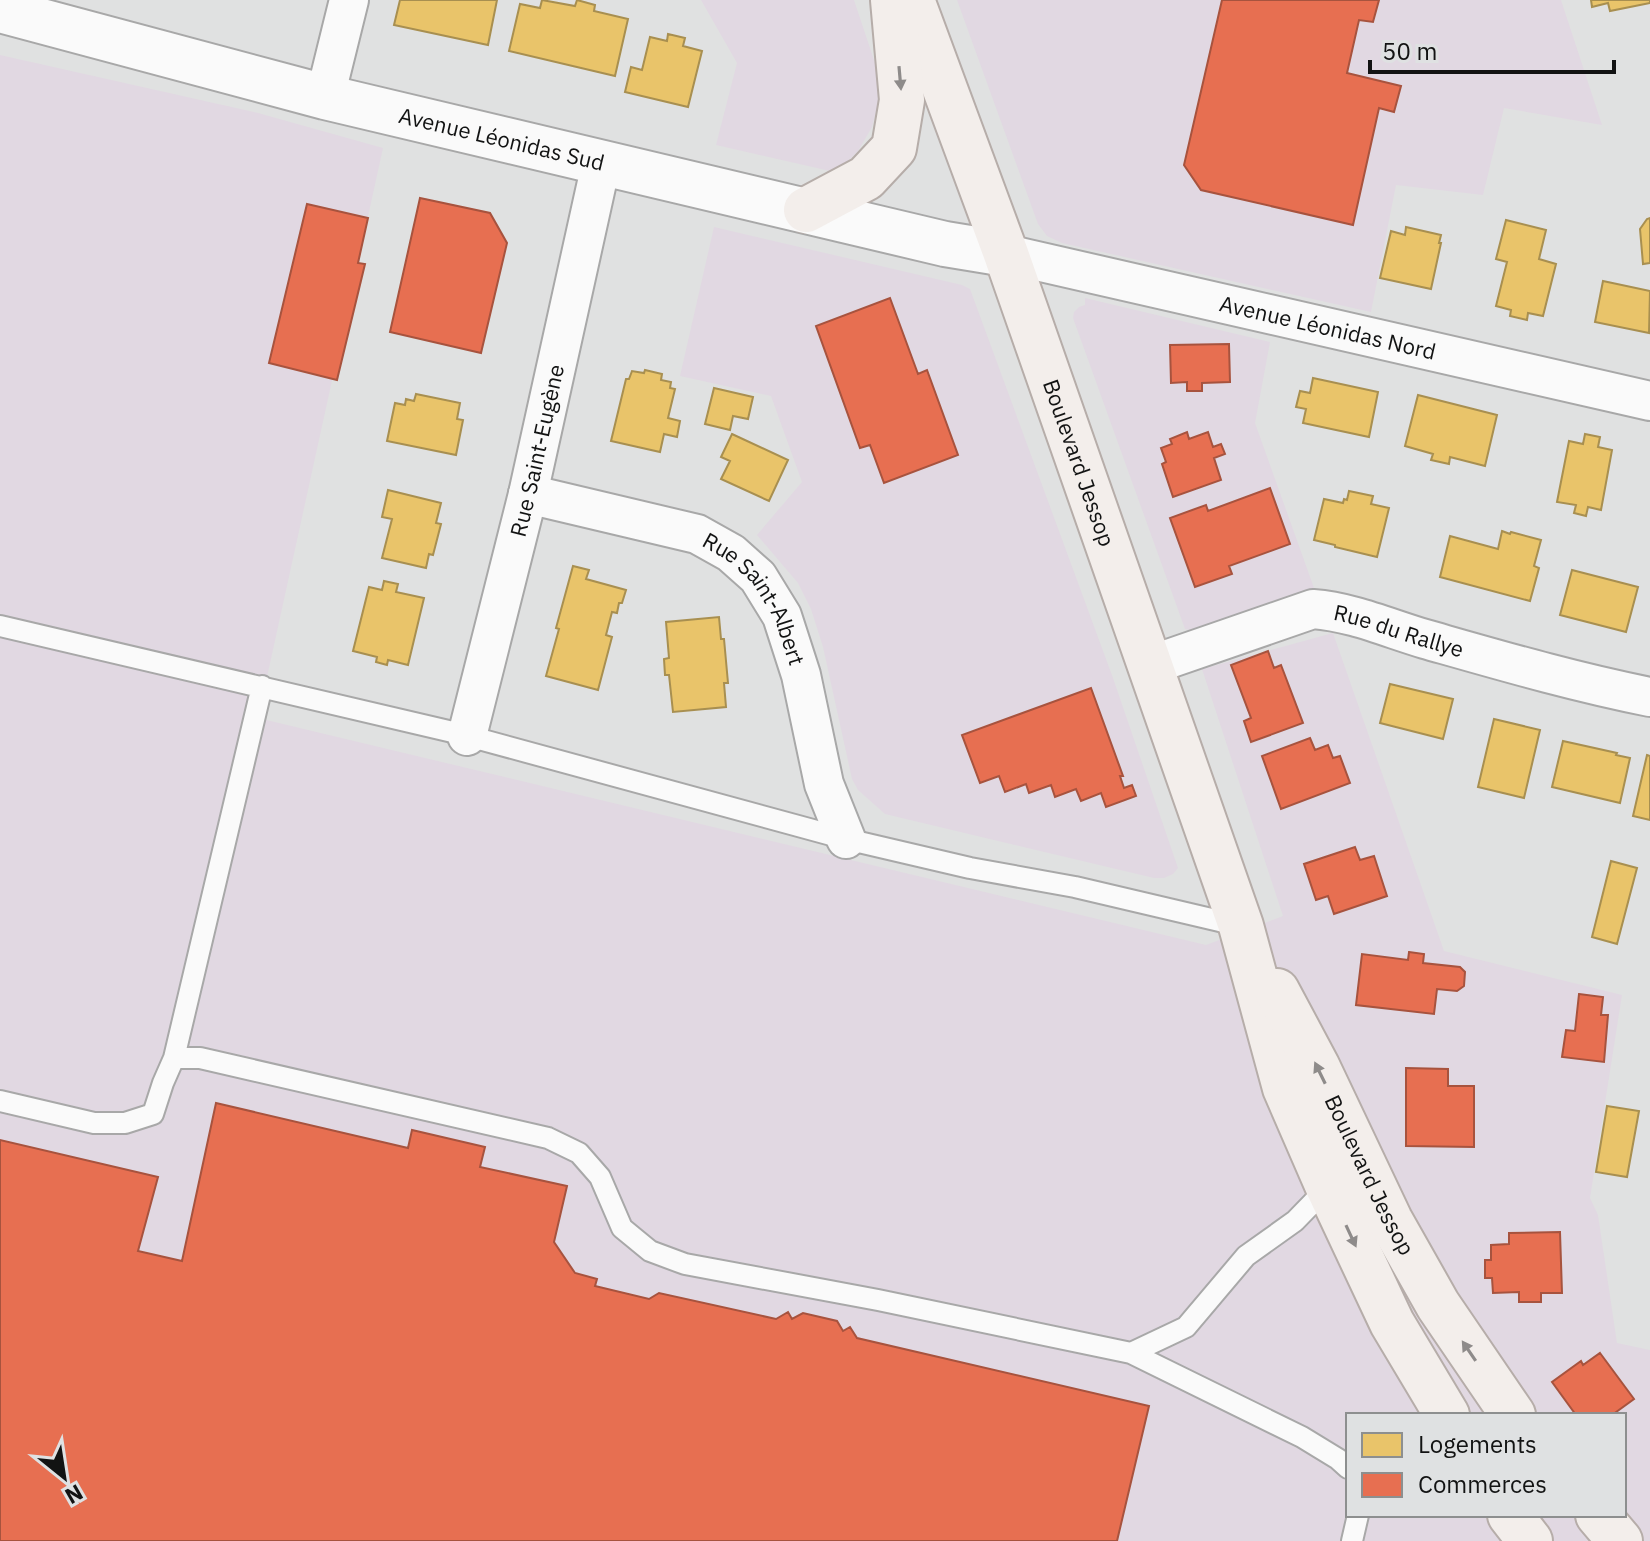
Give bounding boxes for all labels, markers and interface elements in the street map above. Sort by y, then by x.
scale bar [1370,24,1614,74]
text: 50 m [1382,35,1437,67]
one-way arrow [894,66,907,91]
street label: Avenue Léonidas Sud [396,100,607,177]
street label: Avenue Léonidas Nord [1217,288,1439,366]
street label: Rue Saint-Eugène [503,361,570,540]
street label: Boulevard Jessop [1037,375,1122,550]
street label: Rue Saint-Albert [698,525,812,669]
street label: Rue du Rallye [1331,597,1467,663]
one-way arrow [1313,1061,1327,1084]
street label: Boulevard Jessop [1319,1090,1422,1260]
one-way arrow [1344,1224,1358,1247]
one-way arrow [1462,1340,1477,1361]
legend [1346,1413,1626,1517]
text: Logements [1418,1428,1537,1460]
north arrow [24,1437,104,1517]
text: Commerces [1418,1468,1547,1500]
text: N [60,1478,88,1511]

